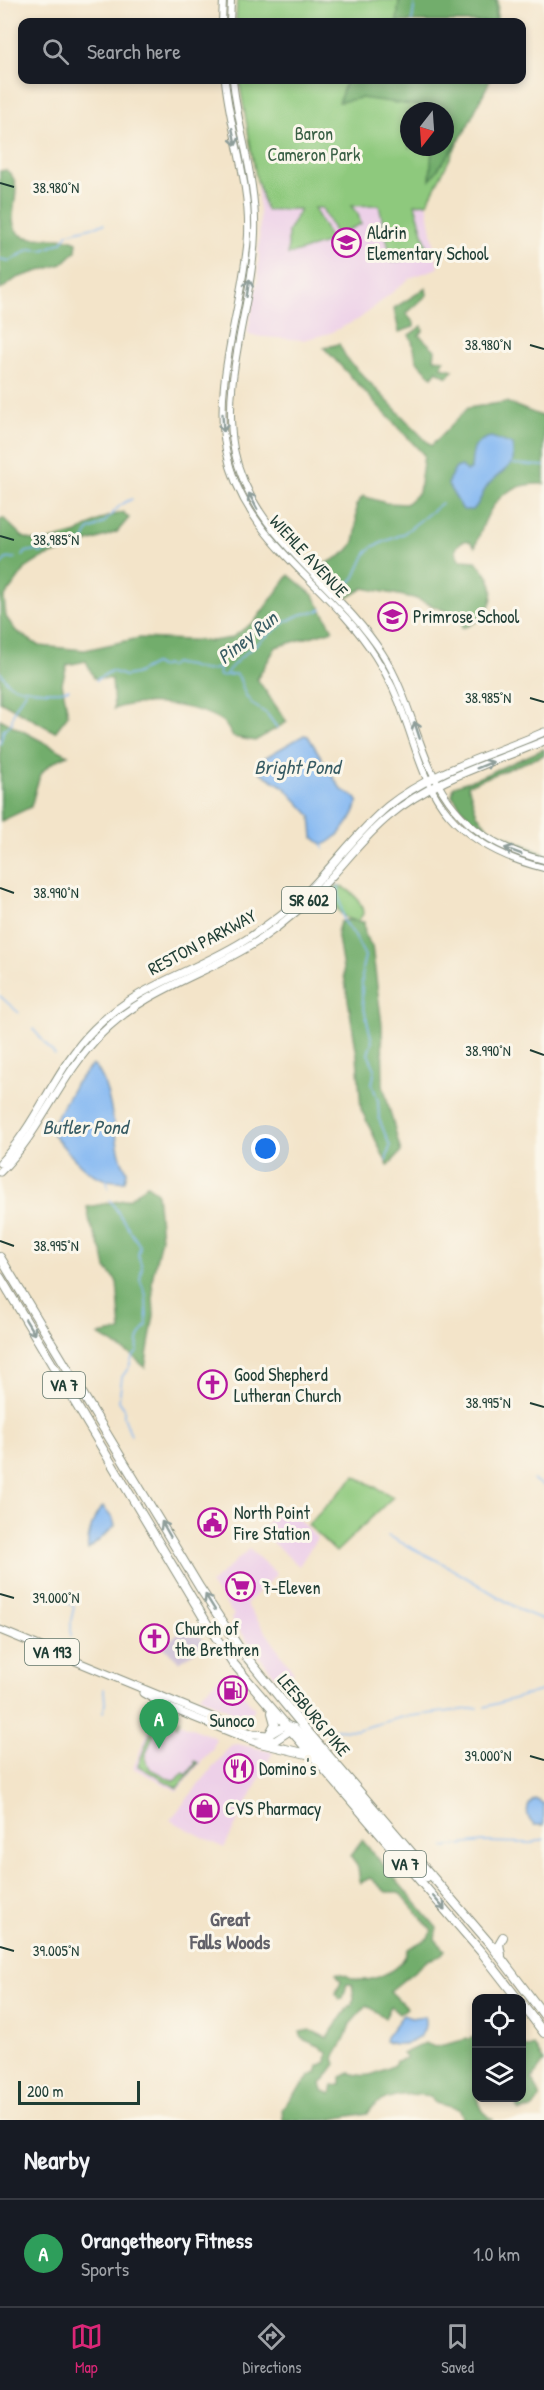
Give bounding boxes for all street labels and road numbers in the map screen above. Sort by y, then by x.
street label: WIEHLE AVENUE [264,509,354,603]
road number: SR 602 [282,887,336,913]
street label: RESTON PARKWAY [143,903,261,981]
road number: VA 7 [43,1372,85,1398]
road number: VA 193 [25,1639,79,1665]
street label: LEESBURG PIKE [272,1668,356,1762]
road number: VA 7 [384,1851,426,1877]

